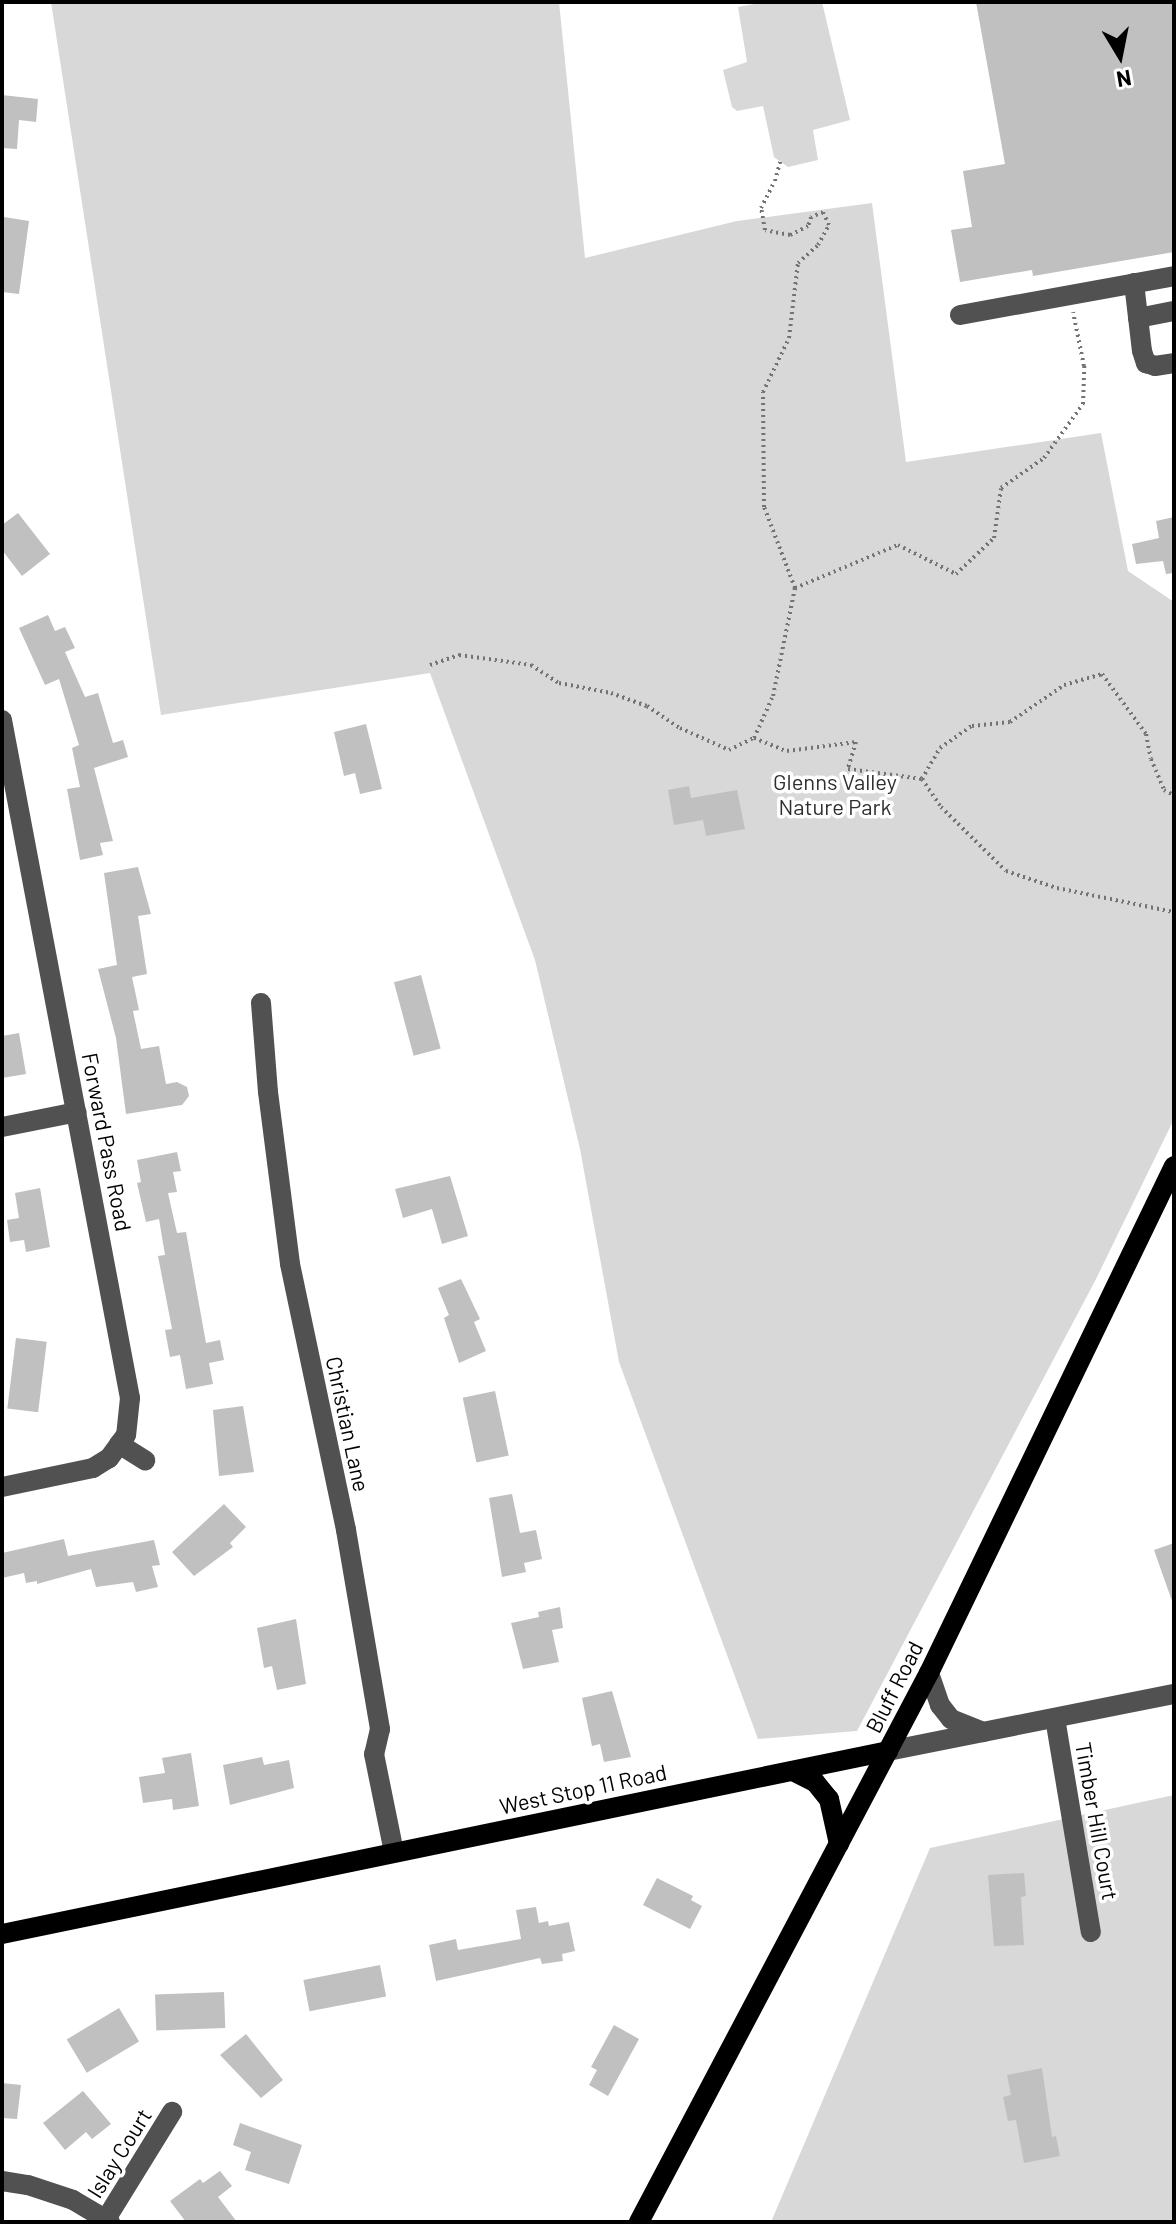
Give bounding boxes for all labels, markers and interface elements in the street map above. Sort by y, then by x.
north arrow [1080,16,1160,96]
text: N [1115,66,1134,94]
park label: Glenns Valley Nature Park [773,768,897,820]
street label: Forward Pass Road [77,1050,137,1234]
street label: Christian Lane [321,1354,375,1494]
street label: Bluff Road [860,1637,928,1737]
street label: Timber Hill Court [1070,1740,1124,1902]
street label: West Stop 11 Road [497,1758,669,1820]
street label: Islay Court [81,2103,157,2203]

